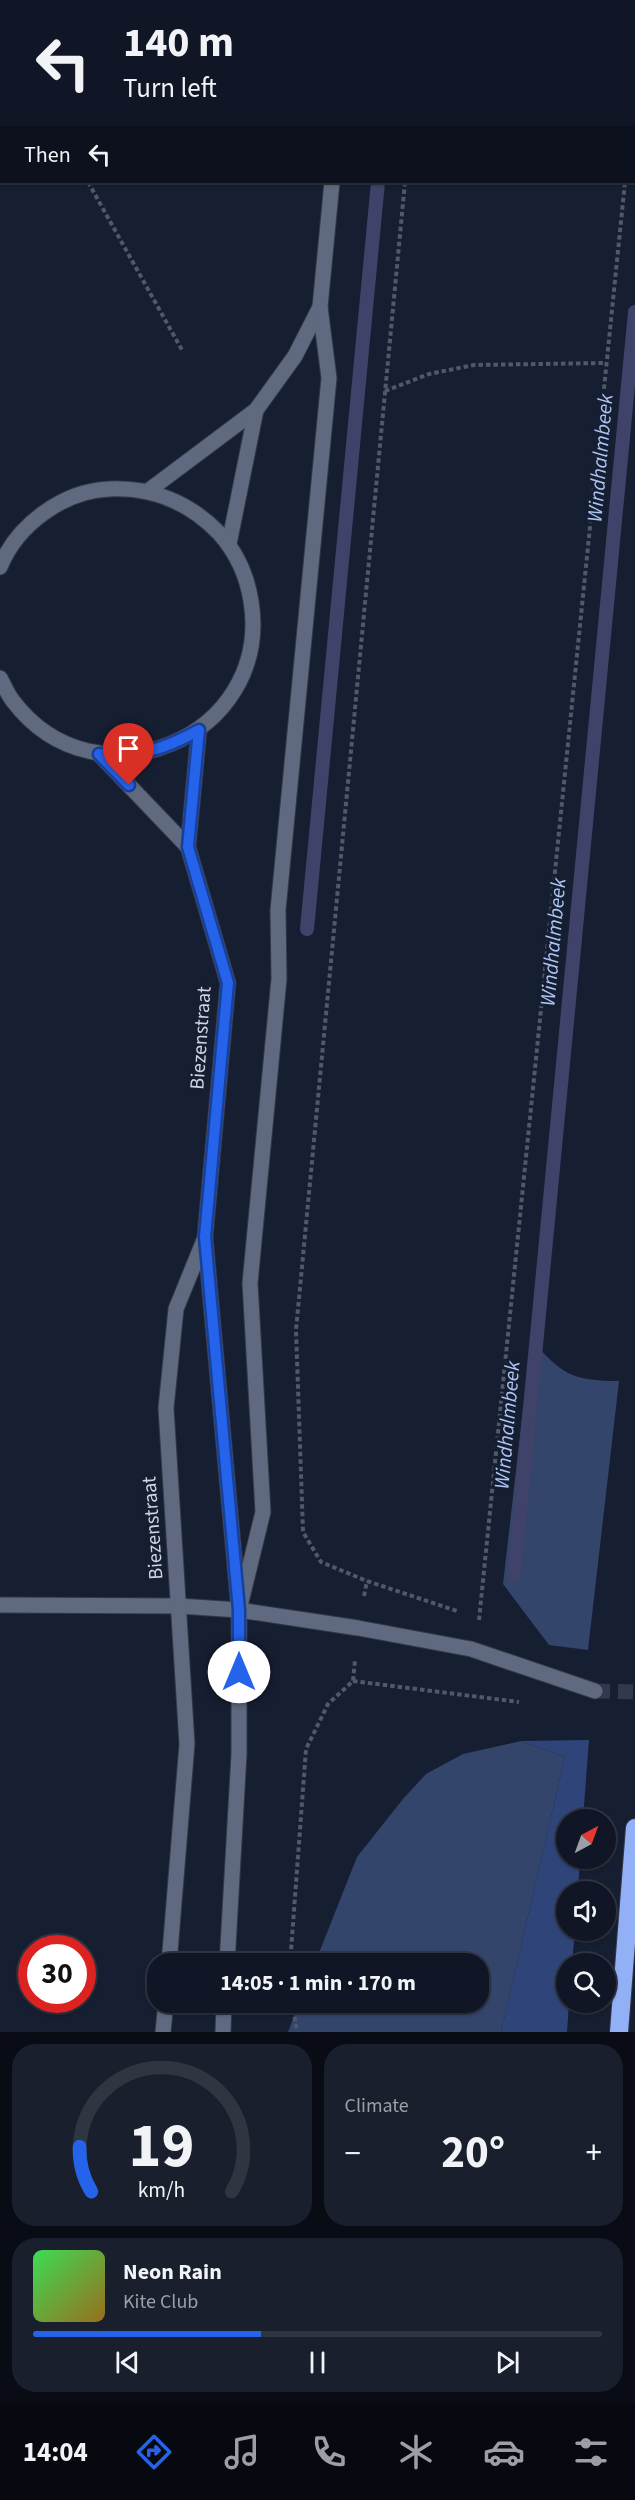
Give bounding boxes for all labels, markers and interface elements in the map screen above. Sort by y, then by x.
text: 140 m [123,13,234,73]
icon: left [24,24,102,102]
text: Turn left [123,69,217,108]
icon: left [83,138,116,171]
text: Then [24,139,71,171]
water label: Windhalmbeek [579,392,621,523]
pin [103,723,154,785]
icon: arrive [112,732,145,765]
water label: Windhalmbeek [532,876,574,1007]
street label: Biezenstraat [183,985,219,1091]
water label: Windhalmbeek [486,1359,528,1490]
street label: Biezenstraat [135,1475,171,1581]
position arrow [207,1640,271,1704]
north arrow [556,1809,616,1869]
map controls [556,1809,616,2013]
button: sound [556,1881,616,1941]
speed limit sign: 30 [18,1935,96,2013]
button: search [556,1953,616,2013]
text: 14:05 · 1 min · 170 m [220,1967,416,1999]
text: Climate [345,2092,409,2120]
text: 19 [129,2102,195,2191]
text: 20° [441,2121,505,2185]
text: − [345,2130,361,2177]
text: + [586,2130,602,2177]
text: km/h [138,2175,186,2206]
text: Neon Rain [123,2256,222,2288]
text: Kite Club [123,2288,198,2316]
icon: previous [111,2346,144,2379]
icon: pause [301,2346,334,2379]
icon: next [491,2346,524,2379]
icon: directions [133,2431,175,2473]
icon: music [221,2431,263,2473]
icon: phone [308,2431,350,2473]
icon: climate [395,2431,437,2473]
icon: car [483,2431,525,2473]
icon: filters [570,2431,612,2473]
text: 14:04 [23,2433,88,2472]

